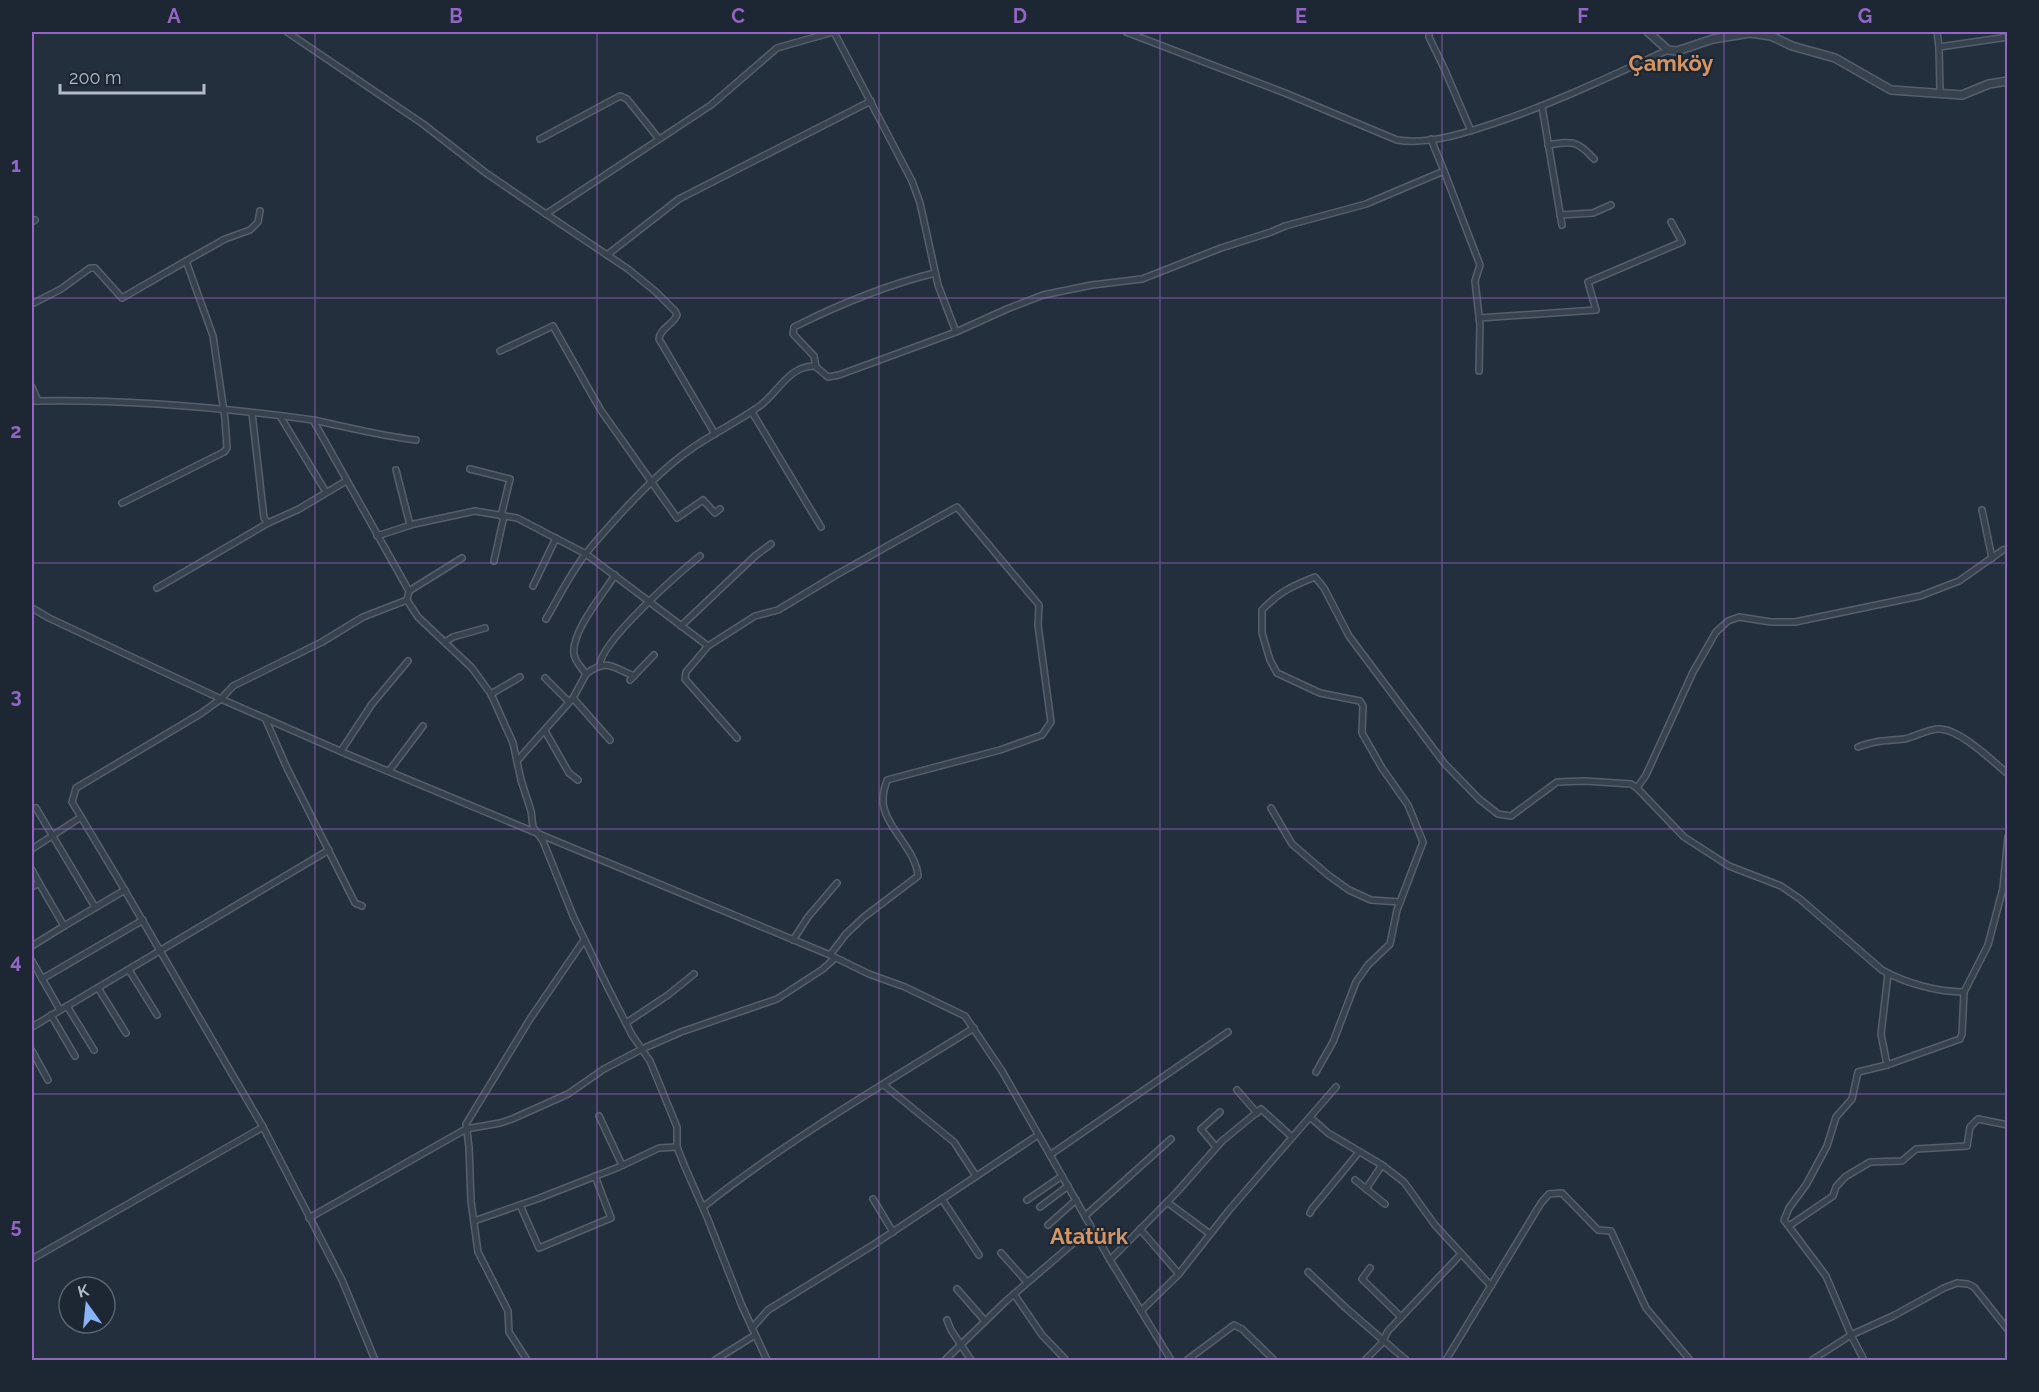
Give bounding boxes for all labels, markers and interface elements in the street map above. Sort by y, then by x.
text: A [167,4,181,28]
text: B [449,4,463,28]
text: C [731,4,745,28]
text: D [1013,4,1027,28]
text: E [1295,4,1307,28]
text: F [1577,4,1589,28]
text: G [1858,4,1872,28]
district label: Çamköy [1629,50,1713,76]
scale bar [60,57,204,95]
text: 200 m [69,67,122,88]
text: 1 [11,153,21,177]
text: 2 [10,419,22,443]
text: 3 [10,684,22,708]
text: 4 [10,949,22,973]
text: 5 [10,1214,22,1238]
district label: Atatürk [1050,1223,1129,1249]
north arrow [57,1275,117,1335]
text: K [76,1280,91,1302]

